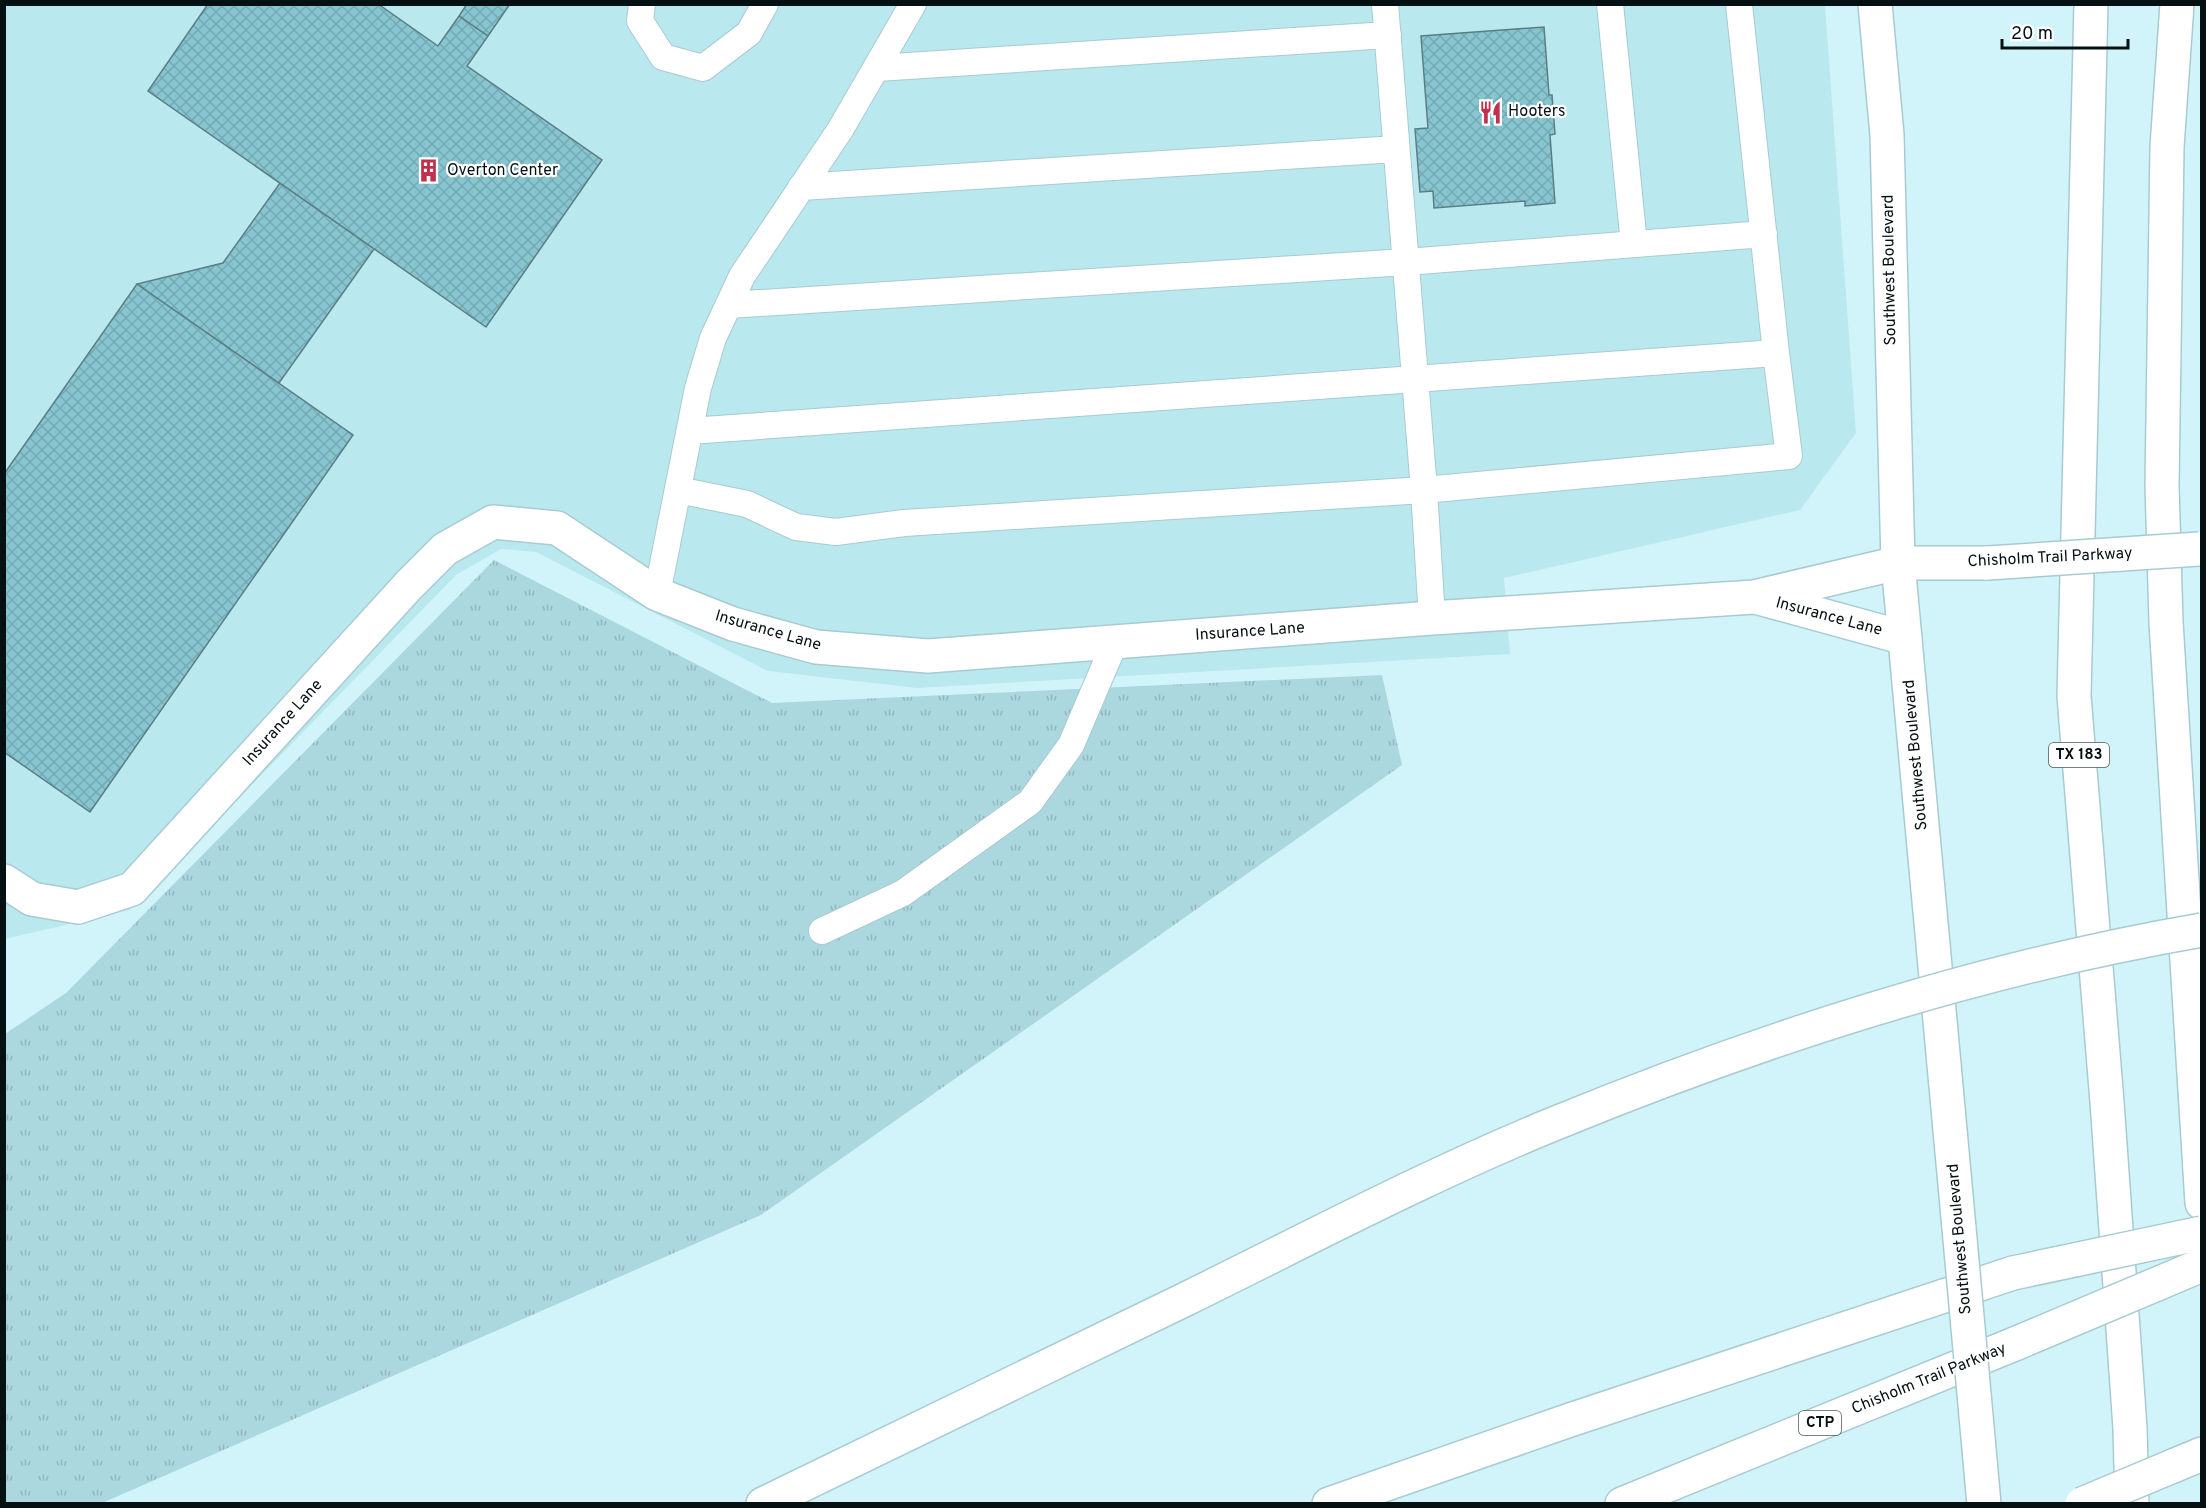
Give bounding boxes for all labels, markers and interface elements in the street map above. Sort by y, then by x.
scale bar [2002,12,2128,50]
text: 20 m [2011,23,2053,46]
restaurant icon: Hooters [1477,99,1503,125]
place label: Hooters [1508,102,1565,122]
building icon: Overton Center [416,158,442,184]
place label: Overton Center [447,161,558,181]
street label: Southwest Boulevard [1879,194,1901,346]
street label: Chisholm Trail Parkway [1967,544,2133,572]
street label: Insurance Lane [1773,593,1885,641]
street label: Insurance Lane [713,606,823,656]
street label: Insurance Lane [1195,618,1305,646]
street label: Insurance Lane [239,676,327,770]
street label: Southwest Boulevard [1899,679,1933,831]
road number: TX 183 [2049,743,2109,767]
street label: Southwest Boulevard [1943,1163,1977,1315]
street label: Chisholm Trail Parkway [1849,1339,2009,1419]
road number: CTP [1799,1411,1841,1435]

